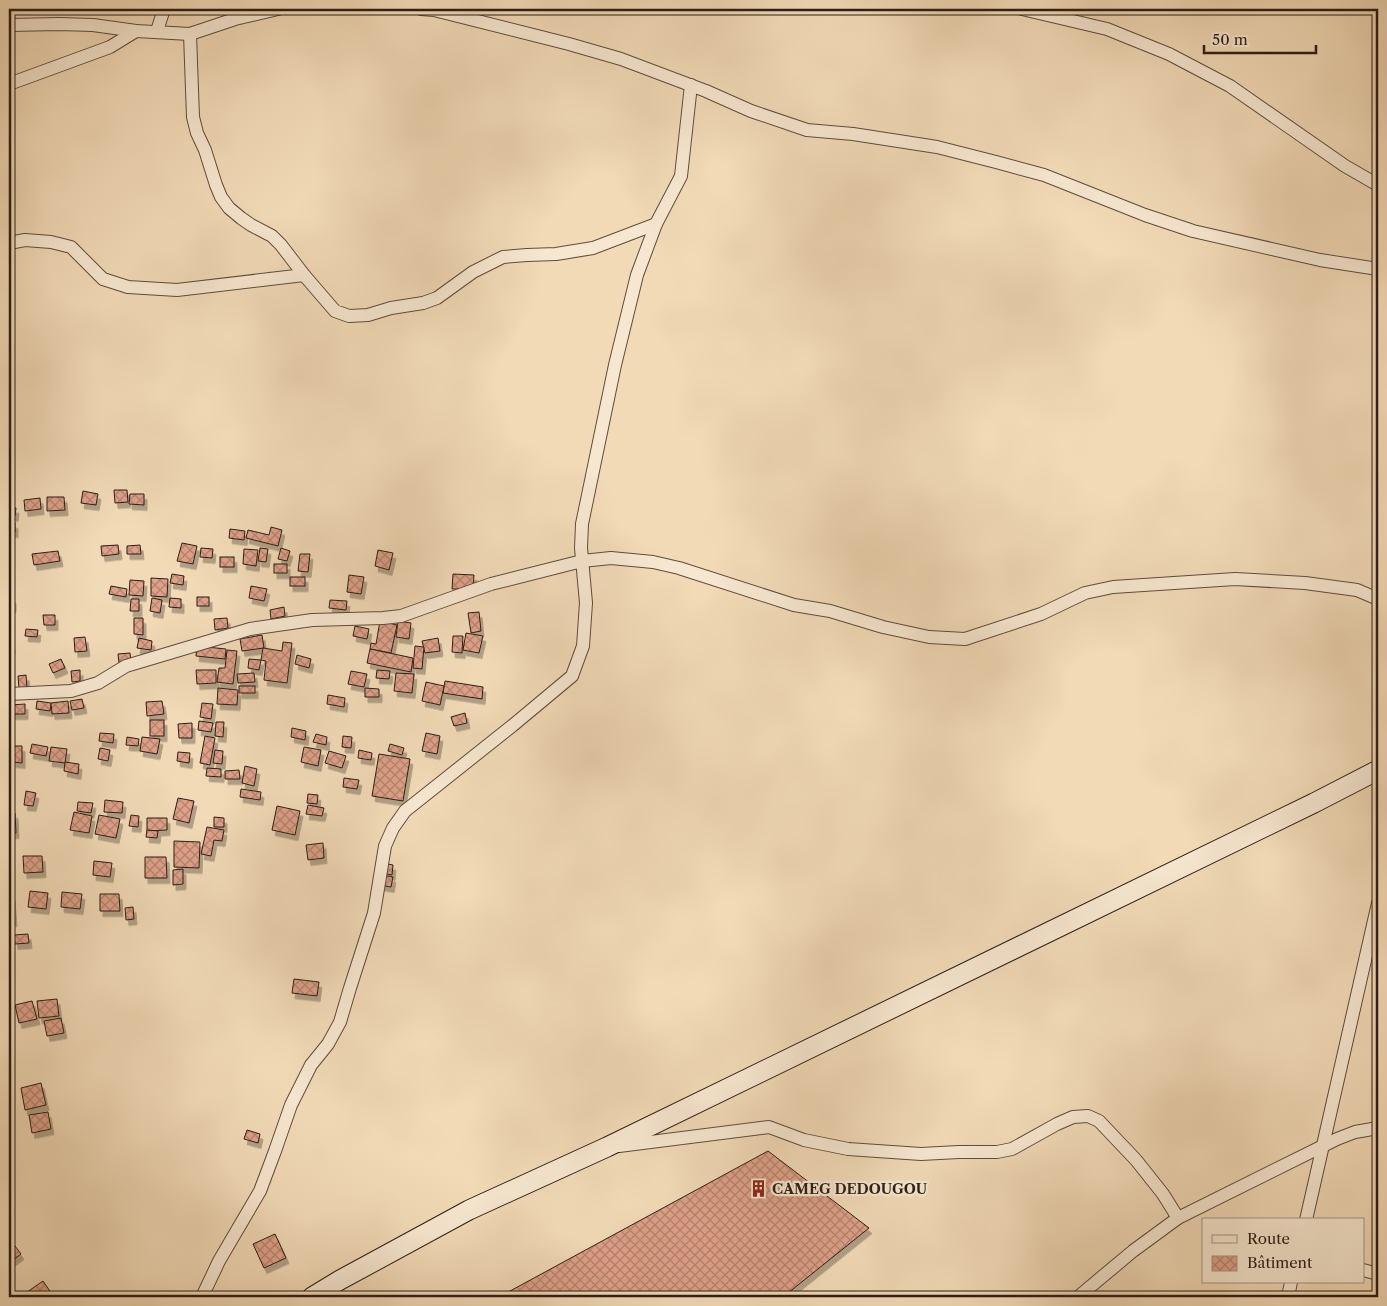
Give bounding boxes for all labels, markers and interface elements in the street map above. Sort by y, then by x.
scale bar [1204,22,1317,54]
text: 50 m [1212,30,1248,49]
building icon: CAMEG DEDOUGOU [748,1179,768,1199]
place label: CAMEG DEDOUGOU [772,1180,928,1198]
legend [1202,1218,1364,1284]
text: Route [1247,1229,1290,1248]
text: Bâtiment [1247,1253,1313,1272]

